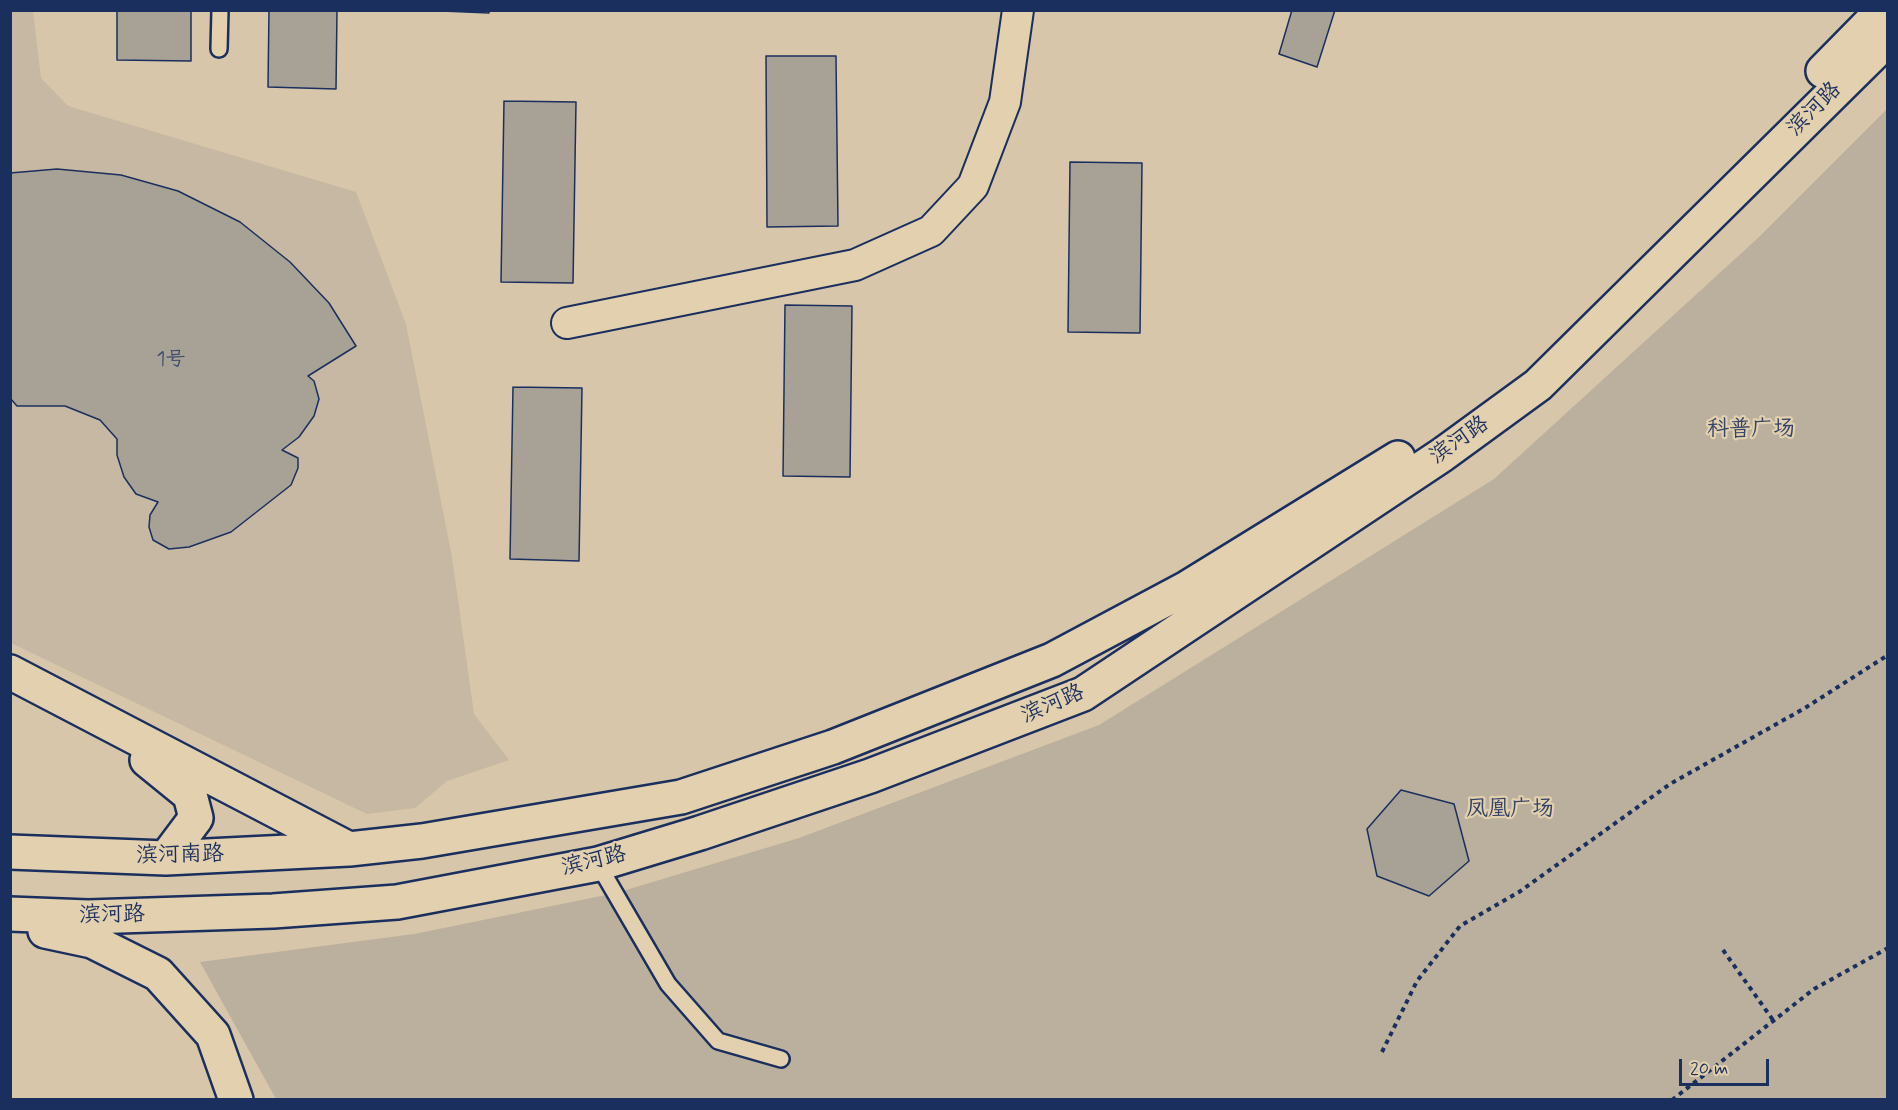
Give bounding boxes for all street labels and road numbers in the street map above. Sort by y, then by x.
street label: 滨河路 [1782,77,1848,143]
street label: 滨河路 [1425,411,1495,471]
street label: 滨河路 [1017,680,1089,730]
street label: 滨河南路 [136,842,224,870]
street label: 滨河路 [559,842,629,882]
street label: 滨河路 [79,902,145,930]

